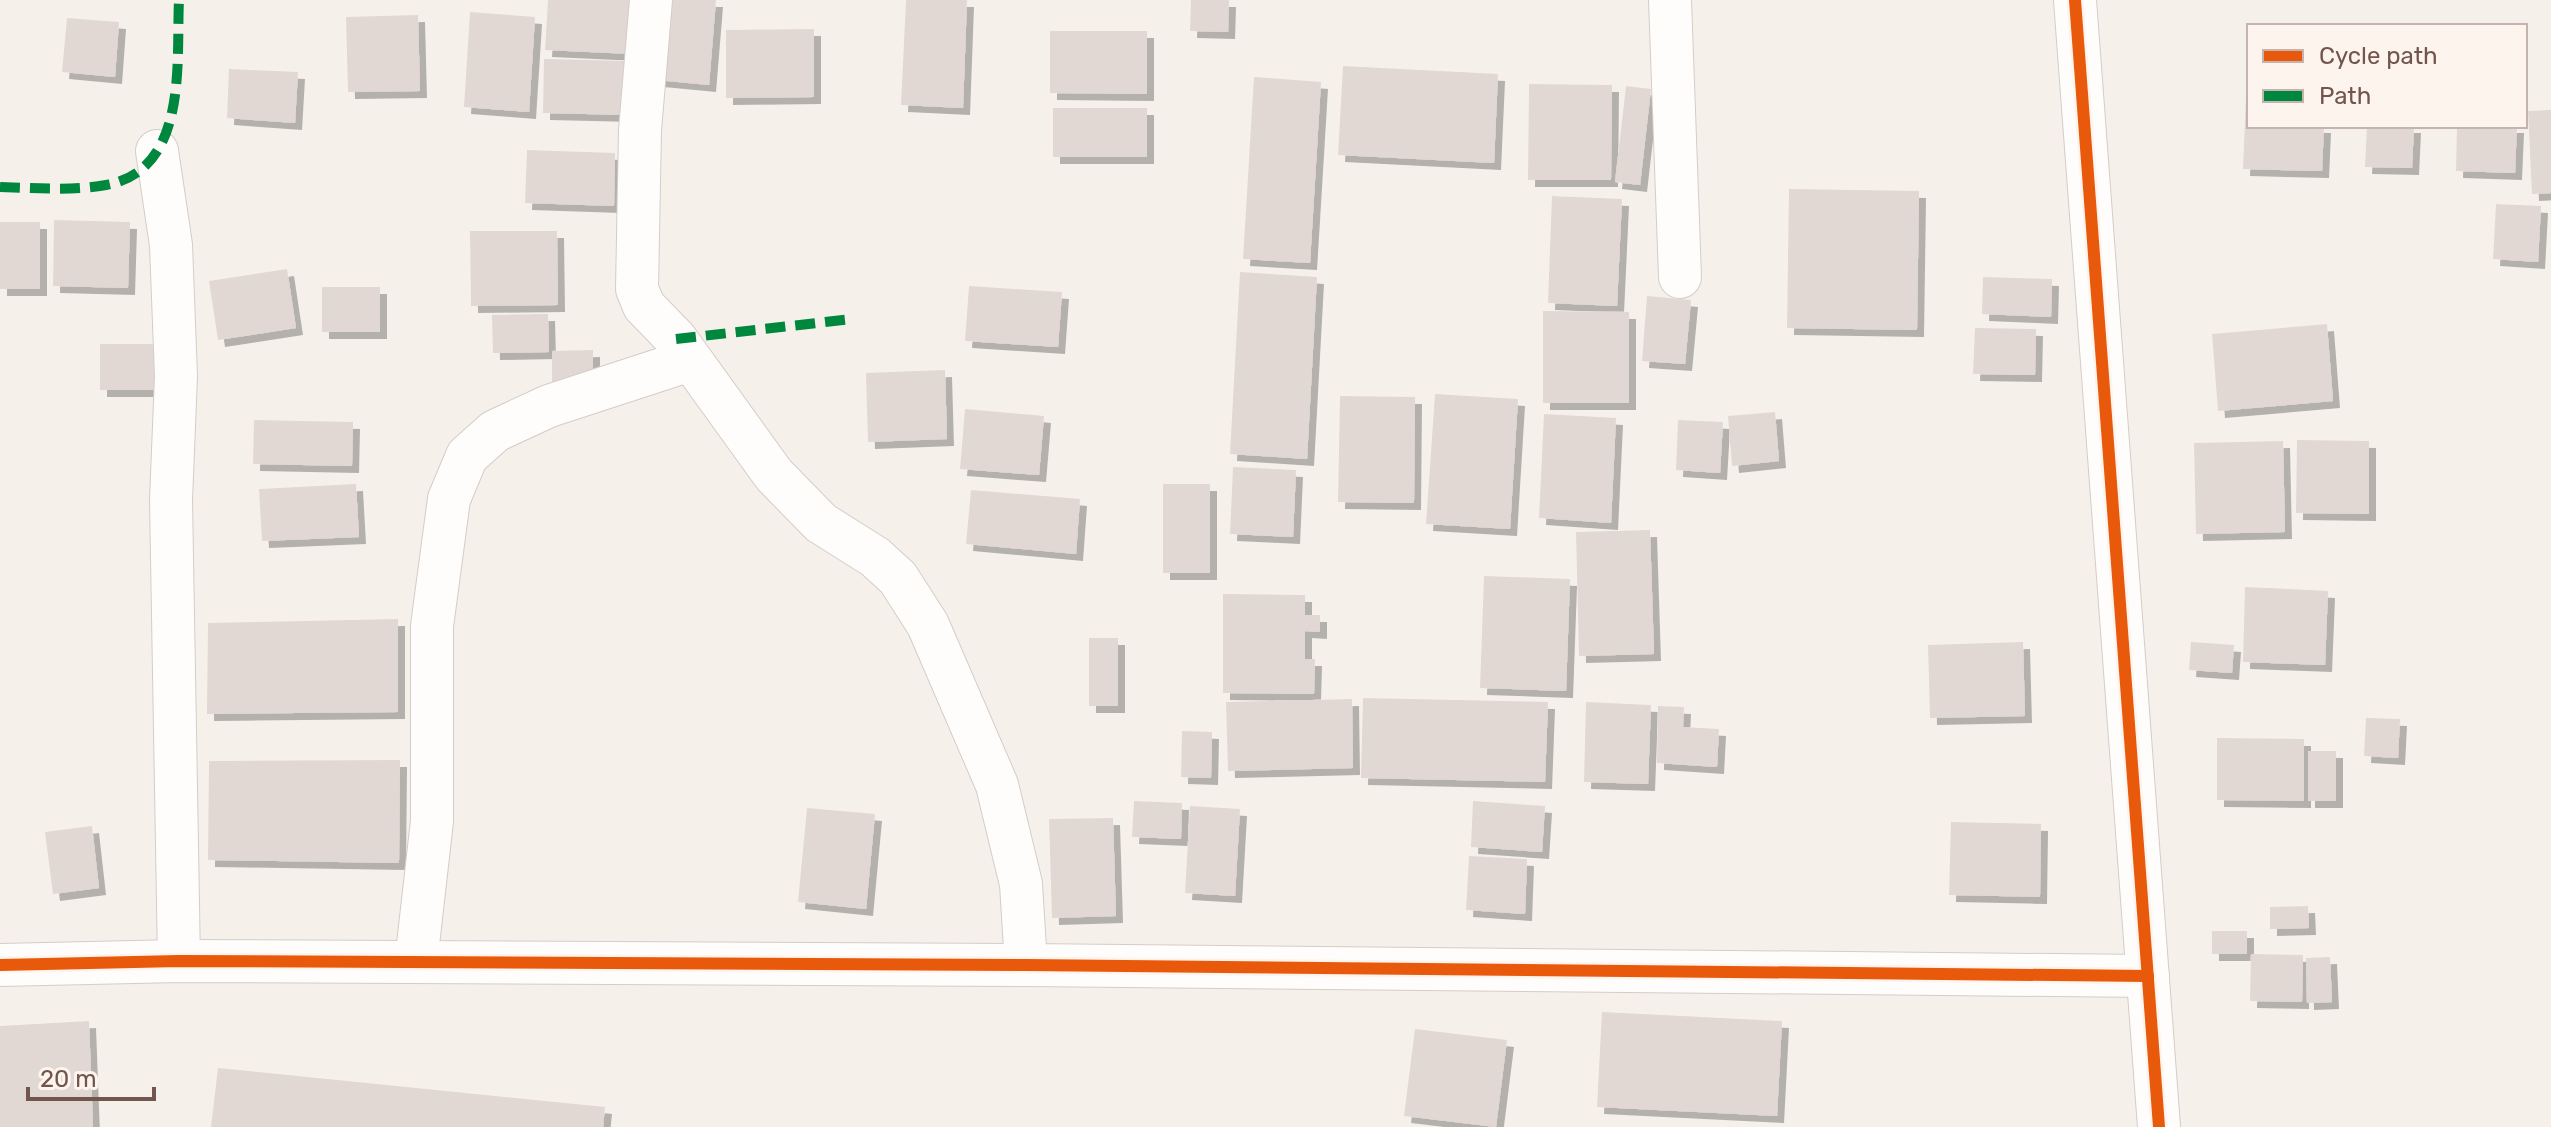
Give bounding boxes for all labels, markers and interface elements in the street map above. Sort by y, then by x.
legend [2247,24,2527,128]
text: Cycle path [2319,42,2438,70]
text: Path [2319,82,2371,110]
scale bar [28,1051,154,1101]
text: 20 m [40,1065,97,1093]

